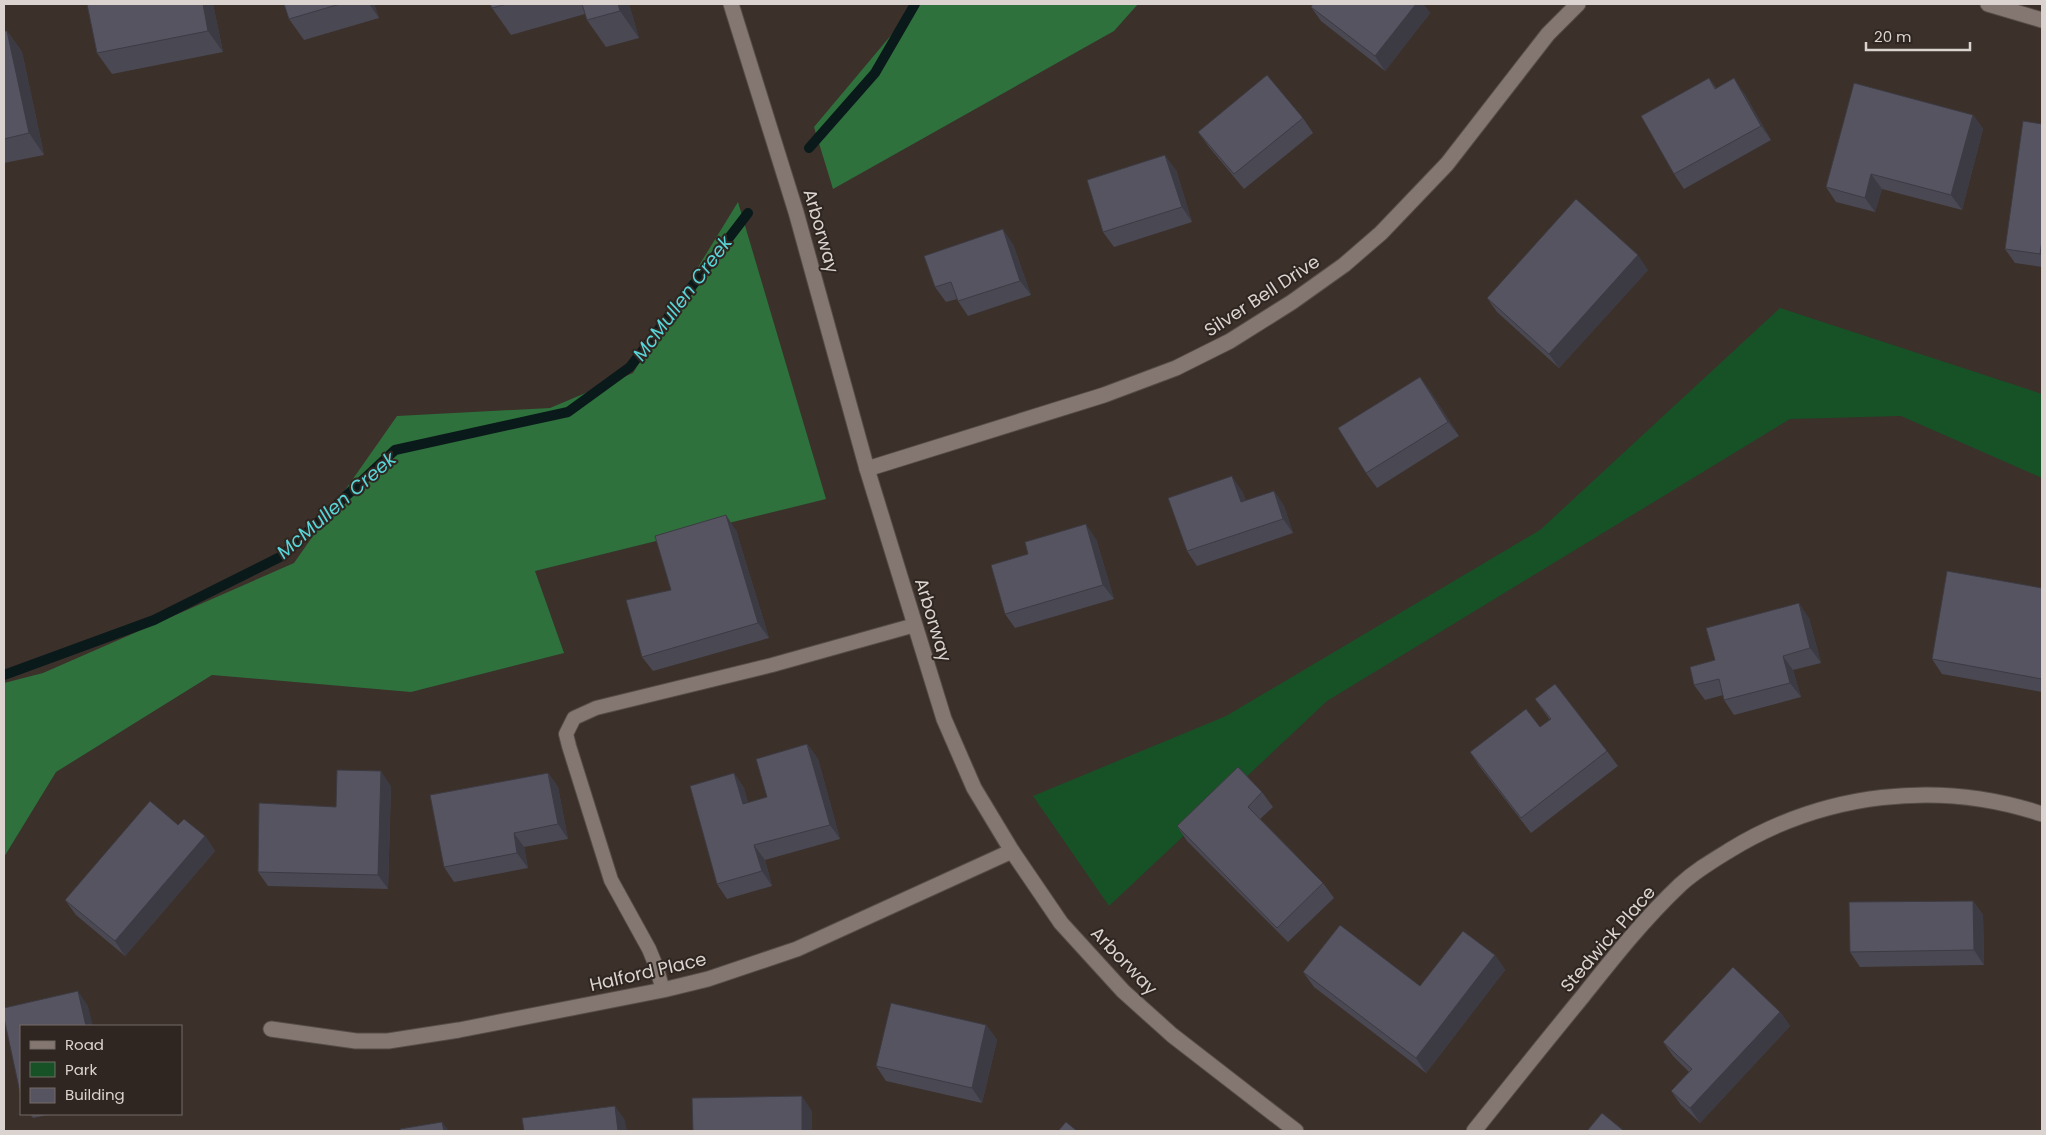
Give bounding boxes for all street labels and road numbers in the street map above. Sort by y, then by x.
street label: Arborway [798,186,845,276]
street label: Silver Bell Drive [1199,249,1324,342]
street label: Arborway [909,575,958,665]
street label: Stedwick Place [1554,880,1661,997]
street label: Arborway [1085,921,1163,1000]
street label: Halford Place [587,946,709,997]

